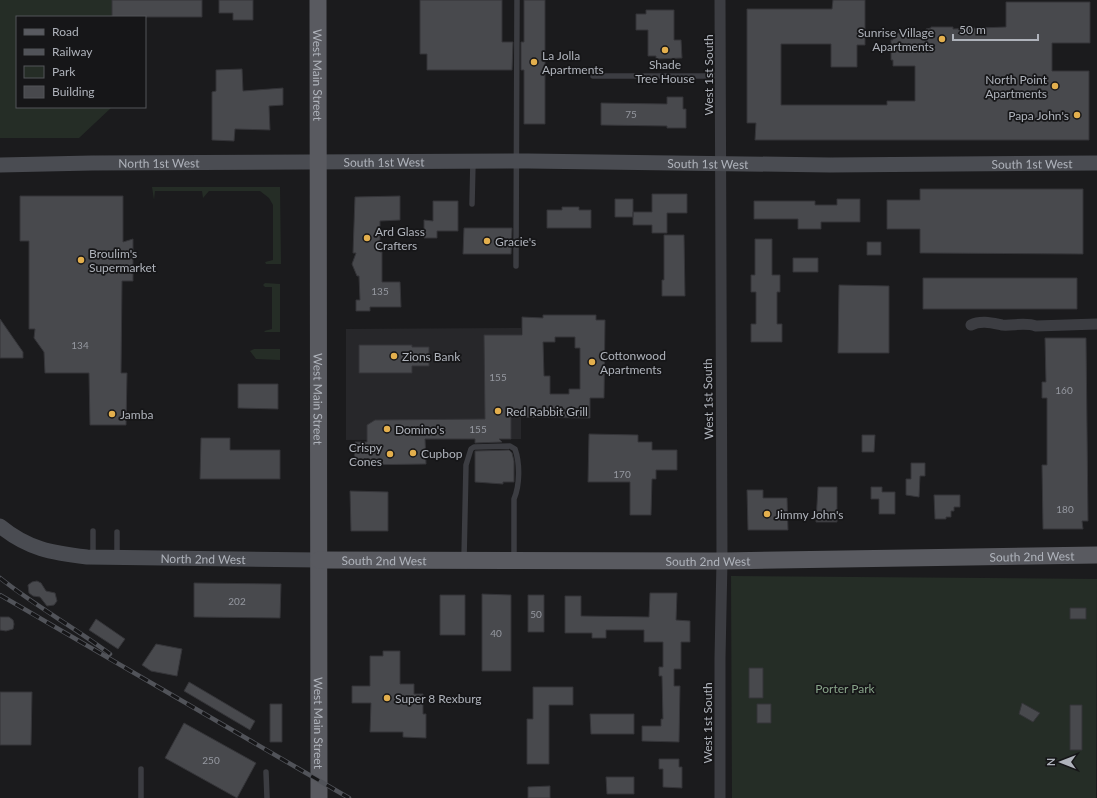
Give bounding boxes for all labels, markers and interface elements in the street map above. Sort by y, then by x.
legend [16,16,146,108]
scale bar [953,16,1038,42]
text: 50 m [959,22,986,37]
text: Road [52,24,79,39]
place label: Sunrise Village Apartments [858,25,934,54]
street label: West Main Street [311,29,326,122]
street label: West 1st South [701,34,716,116]
marker: Sunrise Village Apartments [937,34,947,44]
text: Railway [52,44,93,59]
marker: Shade Tree House [660,45,670,55]
place label: La Jolla Apartments [542,48,604,77]
marker: La Jolla Apartments [529,57,539,67]
place label: Shade Tree House [635,57,695,86]
text: Park [52,64,76,79]
place label: North Point Apartments [985,72,1048,101]
marker: North Point Apartments [1050,81,1060,91]
text: Building [52,84,95,99]
house number: 75 [625,108,637,120]
place label: Papa John's [1008,108,1069,123]
marker: Papa John's [1072,110,1082,120]
street label: South 1st West [343,154,425,169]
street label: North 1st West [118,155,200,170]
street label: South 1st West [667,155,749,171]
street label: South 1st West [991,156,1073,171]
place label: Ard Glass Crafters [375,224,425,253]
marker: Ard Glass Crafters [362,233,372,243]
place label: Gracie's [495,234,536,249]
marker: Gracie's [482,236,492,246]
place label: Broulim's Supermarket [89,246,157,275]
marker: Broulim's Supermarket [76,255,86,265]
house number: 135 [371,285,389,297]
house number: 134 [71,339,89,351]
place label: Cottonwood Apartments [600,348,666,377]
place label: Zions Bank [402,349,461,364]
marker: Zions Bank [389,351,399,361]
street label: West Main Street [311,353,326,446]
marker: Cottonwood Apartments [587,357,597,367]
street label: West 1st South [700,358,716,440]
house number: 155 [489,371,507,383]
house number: 160 [1055,384,1073,396]
place label: Red Rabbit Grill [506,404,588,419]
marker: Red Rabbit Grill [493,406,503,416]
place label: Jamba [120,407,153,422]
marker: Jamba [107,409,117,419]
place label: Domino's [395,422,444,437]
house number: 155 [469,423,487,435]
marker: Domino's [382,424,392,434]
place label: Crispy Cones [349,440,383,469]
place label: Cupbop [421,446,463,461]
marker: Cupbop [408,448,418,458]
marker: Crispy Cones [385,449,395,459]
house number: 170 [613,468,631,480]
house number: 180 [1056,503,1074,515]
place label: Jimmy John's [775,507,844,522]
marker: Jimmy John's [762,509,772,519]
street label: South 2nd West [989,548,1075,564]
street label: North 2nd West [160,550,246,567]
street label: South 2nd West [341,553,427,568]
street label: South 2nd West [665,553,751,569]
house number: 202 [228,595,246,607]
house number: 50 [530,608,542,620]
house number: 40 [490,627,502,639]
street label: West Main Street [311,677,326,770]
park label: Porter Park [815,681,876,696]
street label: West 1st South [700,682,715,764]
place label: Super 8 Rexburg [395,691,482,706]
marker: Super 8 Rexburg [382,693,392,703]
north arrow [1041,742,1081,782]
house number: 250 [202,754,220,766]
text: N [1044,758,1057,766]

